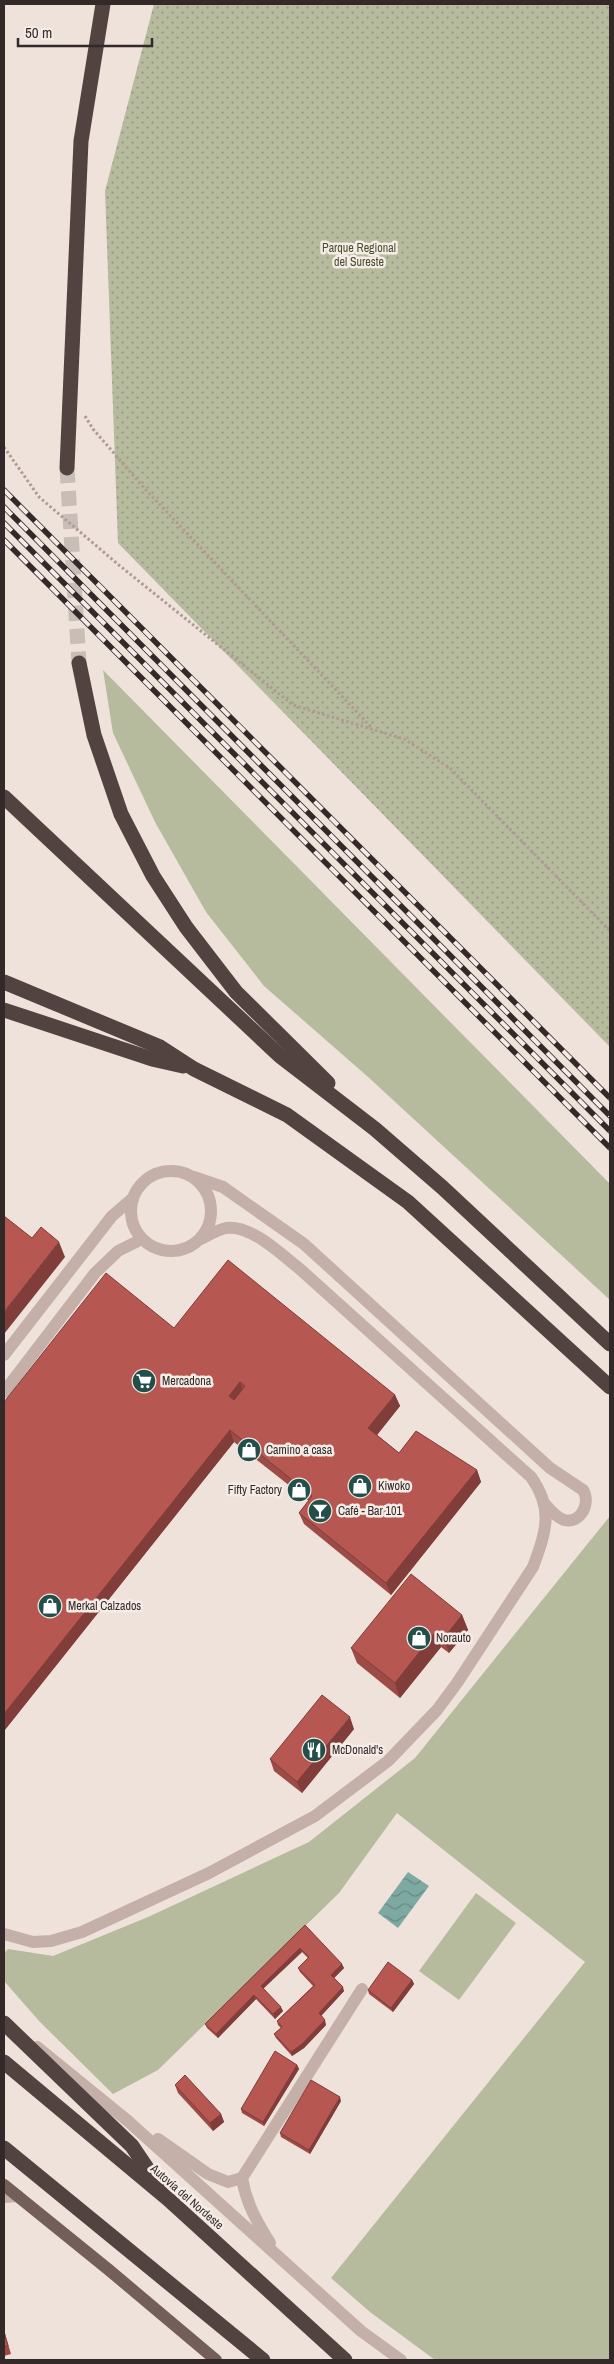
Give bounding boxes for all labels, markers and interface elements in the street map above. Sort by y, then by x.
scale bar [18,15,151,47]
text: 50 m [25,22,52,43]
park label: Parque Regional del Sureste [322,240,396,270]
supermarket icon: Mercadona [131,1368,157,1394]
place label: Mercadona [162,1373,212,1389]
shop icon: Camino a casa [236,1437,262,1463]
place label: Camino a casa [266,1442,333,1458]
shop icon: Kiwoko [347,1473,373,1499]
shop icon: Fifty Factory [286,1477,312,1503]
place label: Kiwoko [378,1478,410,1494]
place label: Fifty Factory [228,1482,282,1498]
bar icon: Café - Bar 101 [307,1498,333,1524]
place label: Café - Bar 101 [338,1503,403,1519]
shop icon: Merkal Calzados [37,1593,63,1619]
place label: Merkal Calzados [68,1598,141,1614]
shop icon: Norauto [406,1625,432,1651]
place label: Norauto [436,1630,471,1646]
restaurant icon: McDonald's [301,1737,327,1763]
place label: McDonald's [332,1742,383,1758]
street label: Autovía del Nordeste [146,2160,227,2233]

